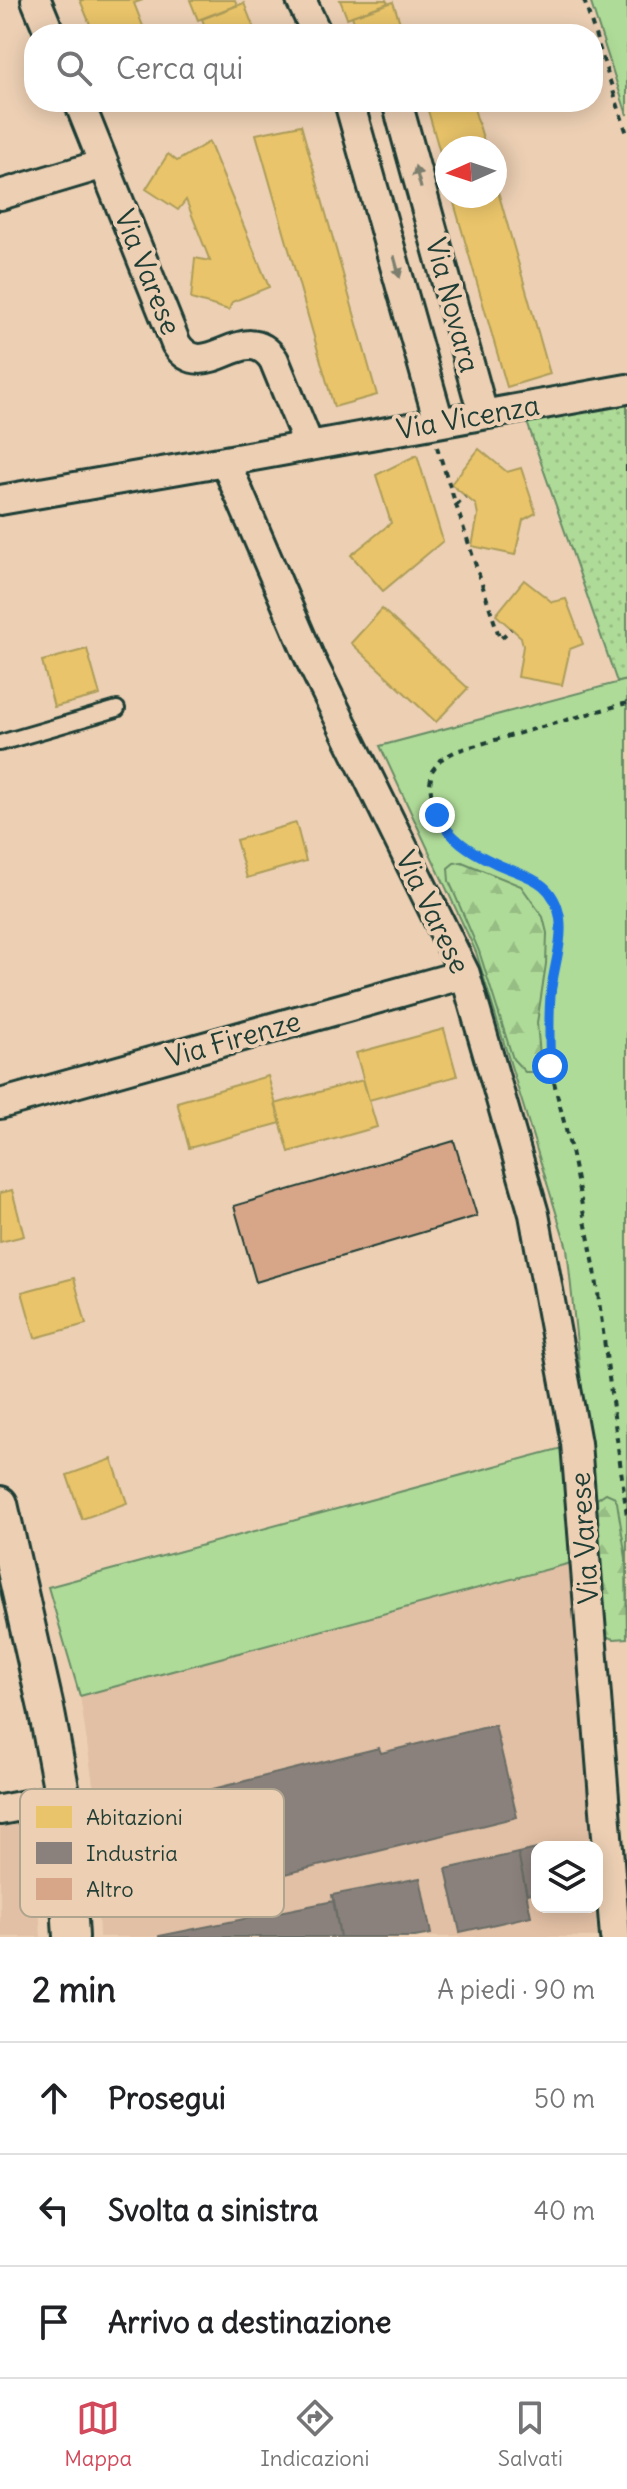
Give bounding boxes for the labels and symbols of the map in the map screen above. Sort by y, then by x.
north arrow [435,136,507,208]
one-way arrow [411,165,424,189]
street label: Via Varese [107,204,189,340]
street label: Via Novara [418,234,488,376]
one-way arrow [391,255,403,280]
street label: Via Vicenza [394,387,542,447]
route end [419,797,455,833]
street label: Via Varese [388,845,478,979]
street label: Via Firenze [162,1003,304,1075]
route start [532,1048,568,1084]
street label: Via Varese [561,1471,607,1605]
legend [20,1789,284,1917]
text: Abitazioni [86,1803,183,1831]
text: Industria [86,1839,178,1867]
text: Altro [86,1875,134,1903]

